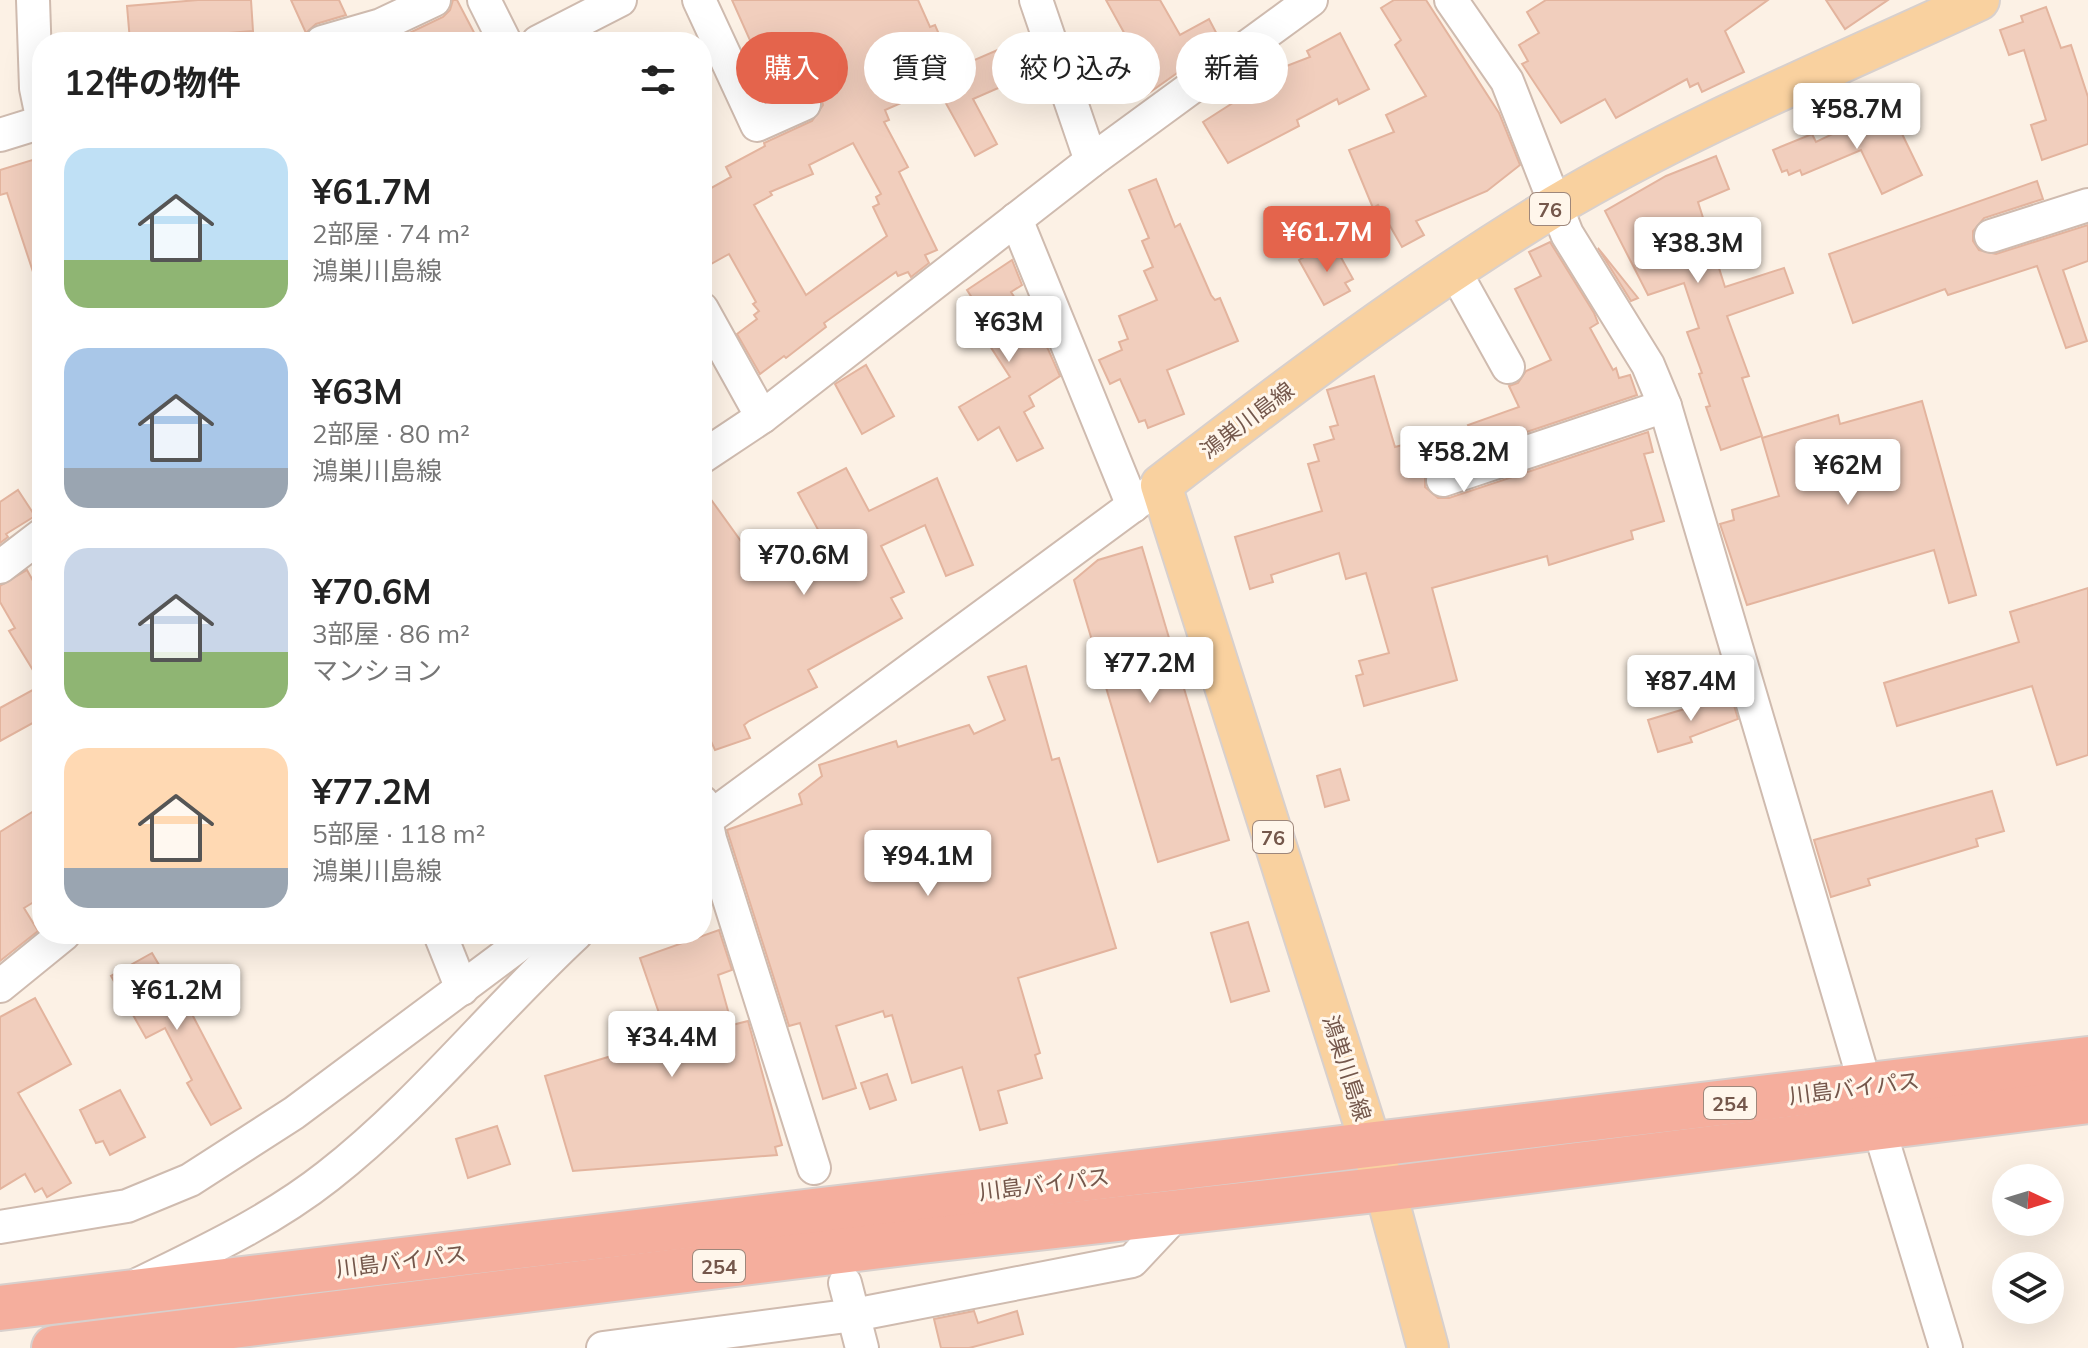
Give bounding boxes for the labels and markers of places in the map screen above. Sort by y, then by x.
pin: ¥58.7M [1792,83,1922,151]
pin: ¥61.7M [1262,206,1392,274]
pin: ¥38.3M [1633,217,1763,285]
pin: ¥63M [962,296,1056,364]
pin: ¥58.2M [1399,426,1529,494]
pin: ¥62M [1801,439,1895,507]
pin: ¥70.6M [739,529,869,597]
pin: ¥77.2M [1085,637,1215,705]
pin: ¥87.4M [1626,655,1756,723]
pin: ¥94.1M [863,830,993,898]
pin: ¥61.2M [112,964,242,1032]
pin: ¥34.4M [607,1011,737,1079]

